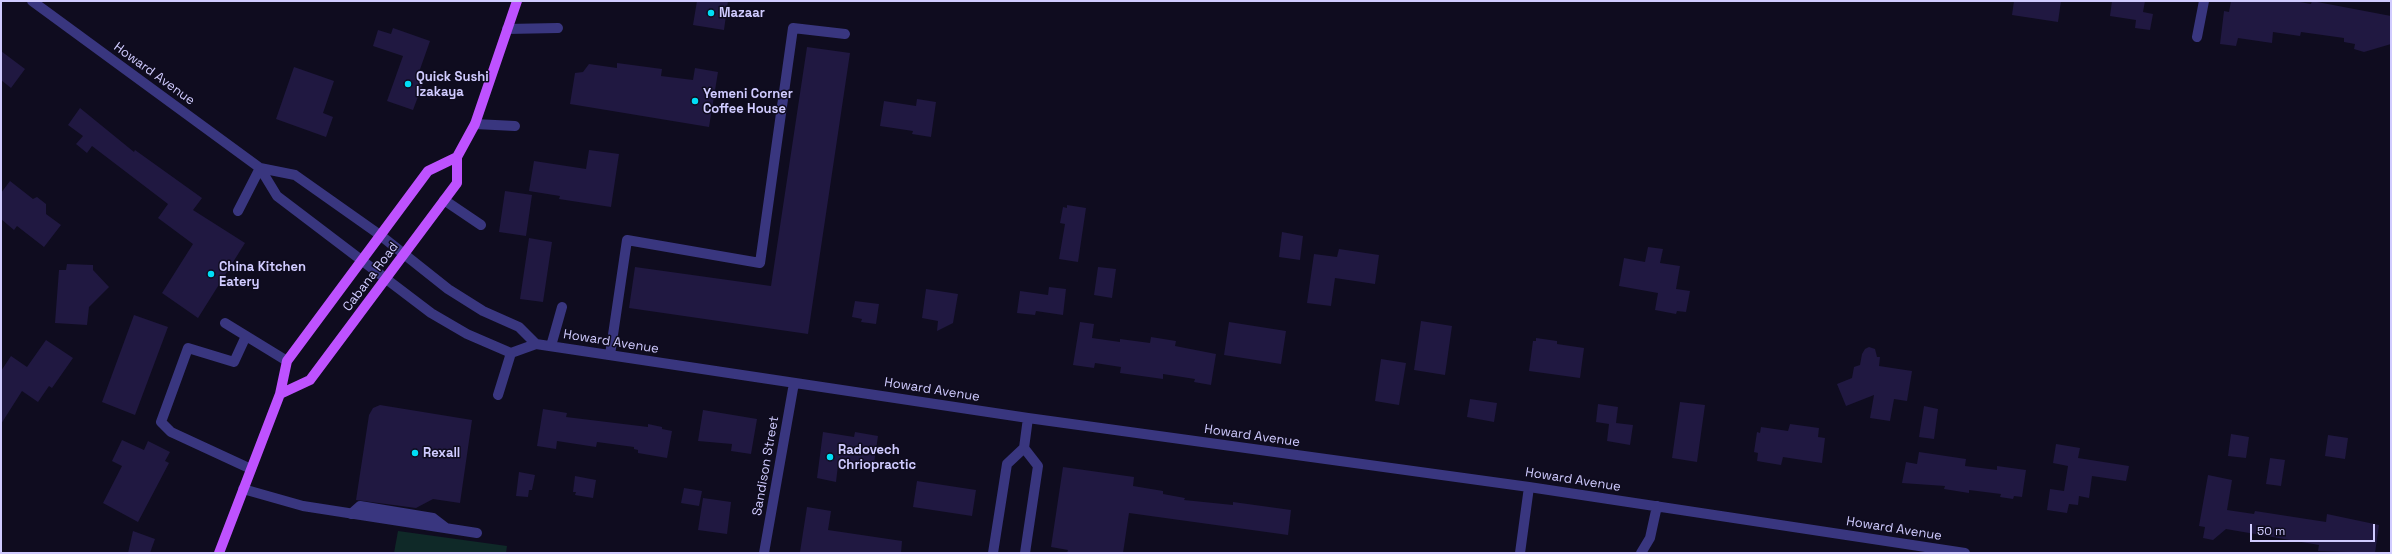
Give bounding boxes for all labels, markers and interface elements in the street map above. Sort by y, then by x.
place label: Mazaar [719,5,765,21]
marker: Mazaar [706,8,716,18]
street label: Howard Avenue [110,39,198,109]
place label: Quick Sushi Izakaya [416,69,489,100]
marker: Quick Sushi Izakaya [403,79,413,89]
place label: Yemeni Corner Coffee House [703,86,793,117]
marker: Yemeni Corner Coffee House [690,96,700,106]
street label: Cabana Road [340,239,402,315]
place label: China Kitchen Eatery [219,259,306,290]
marker: China Kitchen Eatery [206,269,216,279]
street label: Howard Avenue [562,327,660,357]
street label: Howard Avenue [883,375,981,405]
street label: Sandison Street [750,415,782,517]
street label: Howard Avenue [1203,422,1301,450]
place label: Radovech Chriopractic [838,442,916,473]
place label: Rexall [423,445,460,461]
marker: Rexall [410,448,420,458]
marker: Radovech Chriopractic [825,452,835,462]
street label: Howard Avenue [1524,465,1622,495]
street label: Howard Avenue [1845,514,1943,544]
scale bar [2252,516,2377,542]
text: 50 m [2257,523,2285,539]

